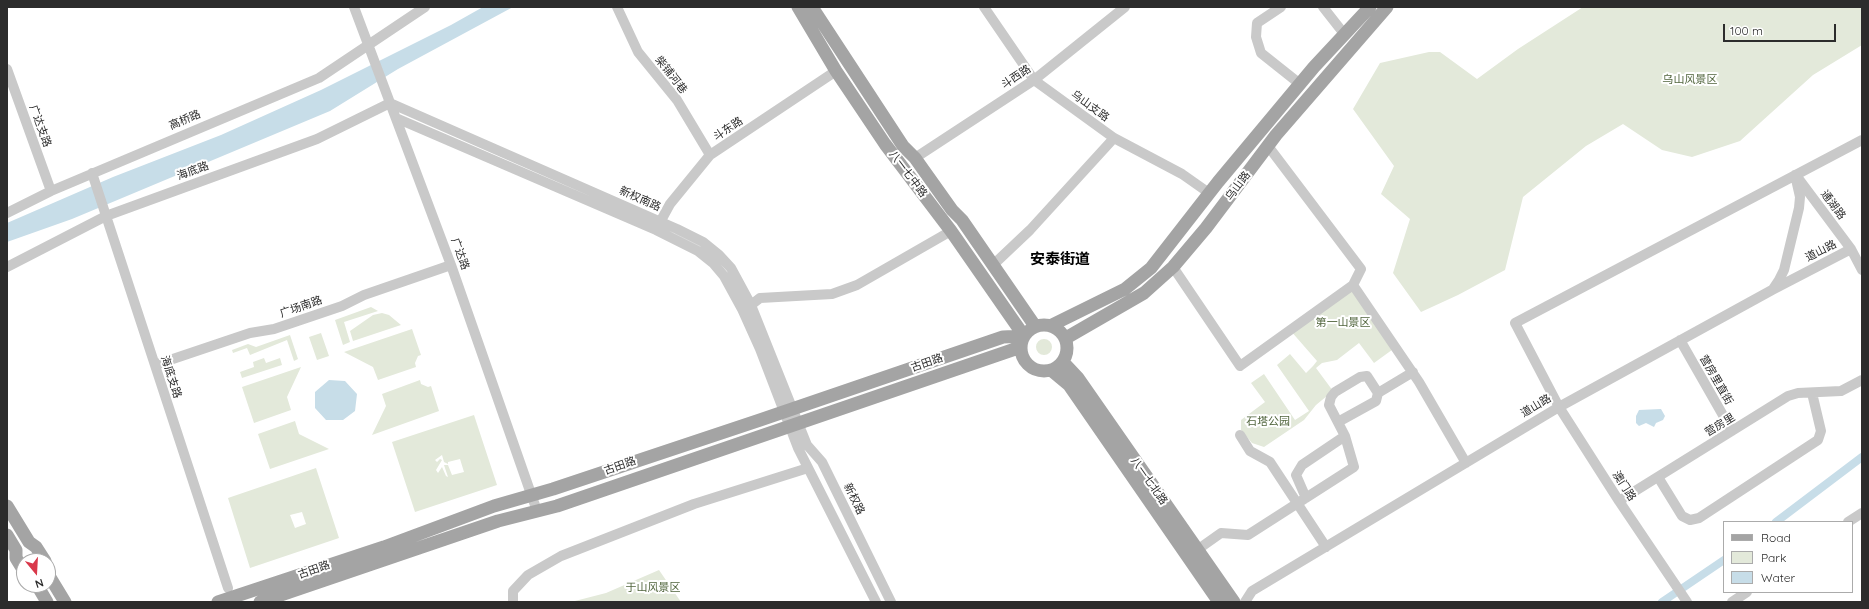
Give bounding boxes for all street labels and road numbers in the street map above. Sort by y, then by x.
street label: 柴铺河巷 [652,54,690,96]
street label: 斗西路 [999,62,1033,92]
street label: 乌山支路 [1068,88,1112,124]
street label: 广达支路 [26,103,54,149]
street label: 高桥路 [167,107,203,133]
street label: 斗东路 [711,114,745,144]
street label: 八一七中路 [886,148,930,200]
street label: 海底路 [175,159,211,183]
street label: 乌山路 [1223,169,1253,203]
street label: 新权南路 [617,184,663,214]
street label: 通湖路 [1818,188,1848,222]
street label: 广达路 [448,236,472,272]
street label: 道山路 [1803,238,1839,264]
street label: 广场南路 [278,294,324,320]
street label: 古田路 [909,351,945,375]
street label: 营房里直街 [1697,353,1735,407]
street label: 海底支路 [158,354,184,400]
street label: 道山路 [1518,392,1554,420]
street label: 营房里 [1703,411,1737,439]
street label: 古田路 [602,454,638,478]
street label: 八一七北路 [1128,455,1170,507]
street label: 澳门路 [1609,469,1639,503]
street label: 新权路 [841,481,867,517]
street label: 古田路 [296,558,332,582]

